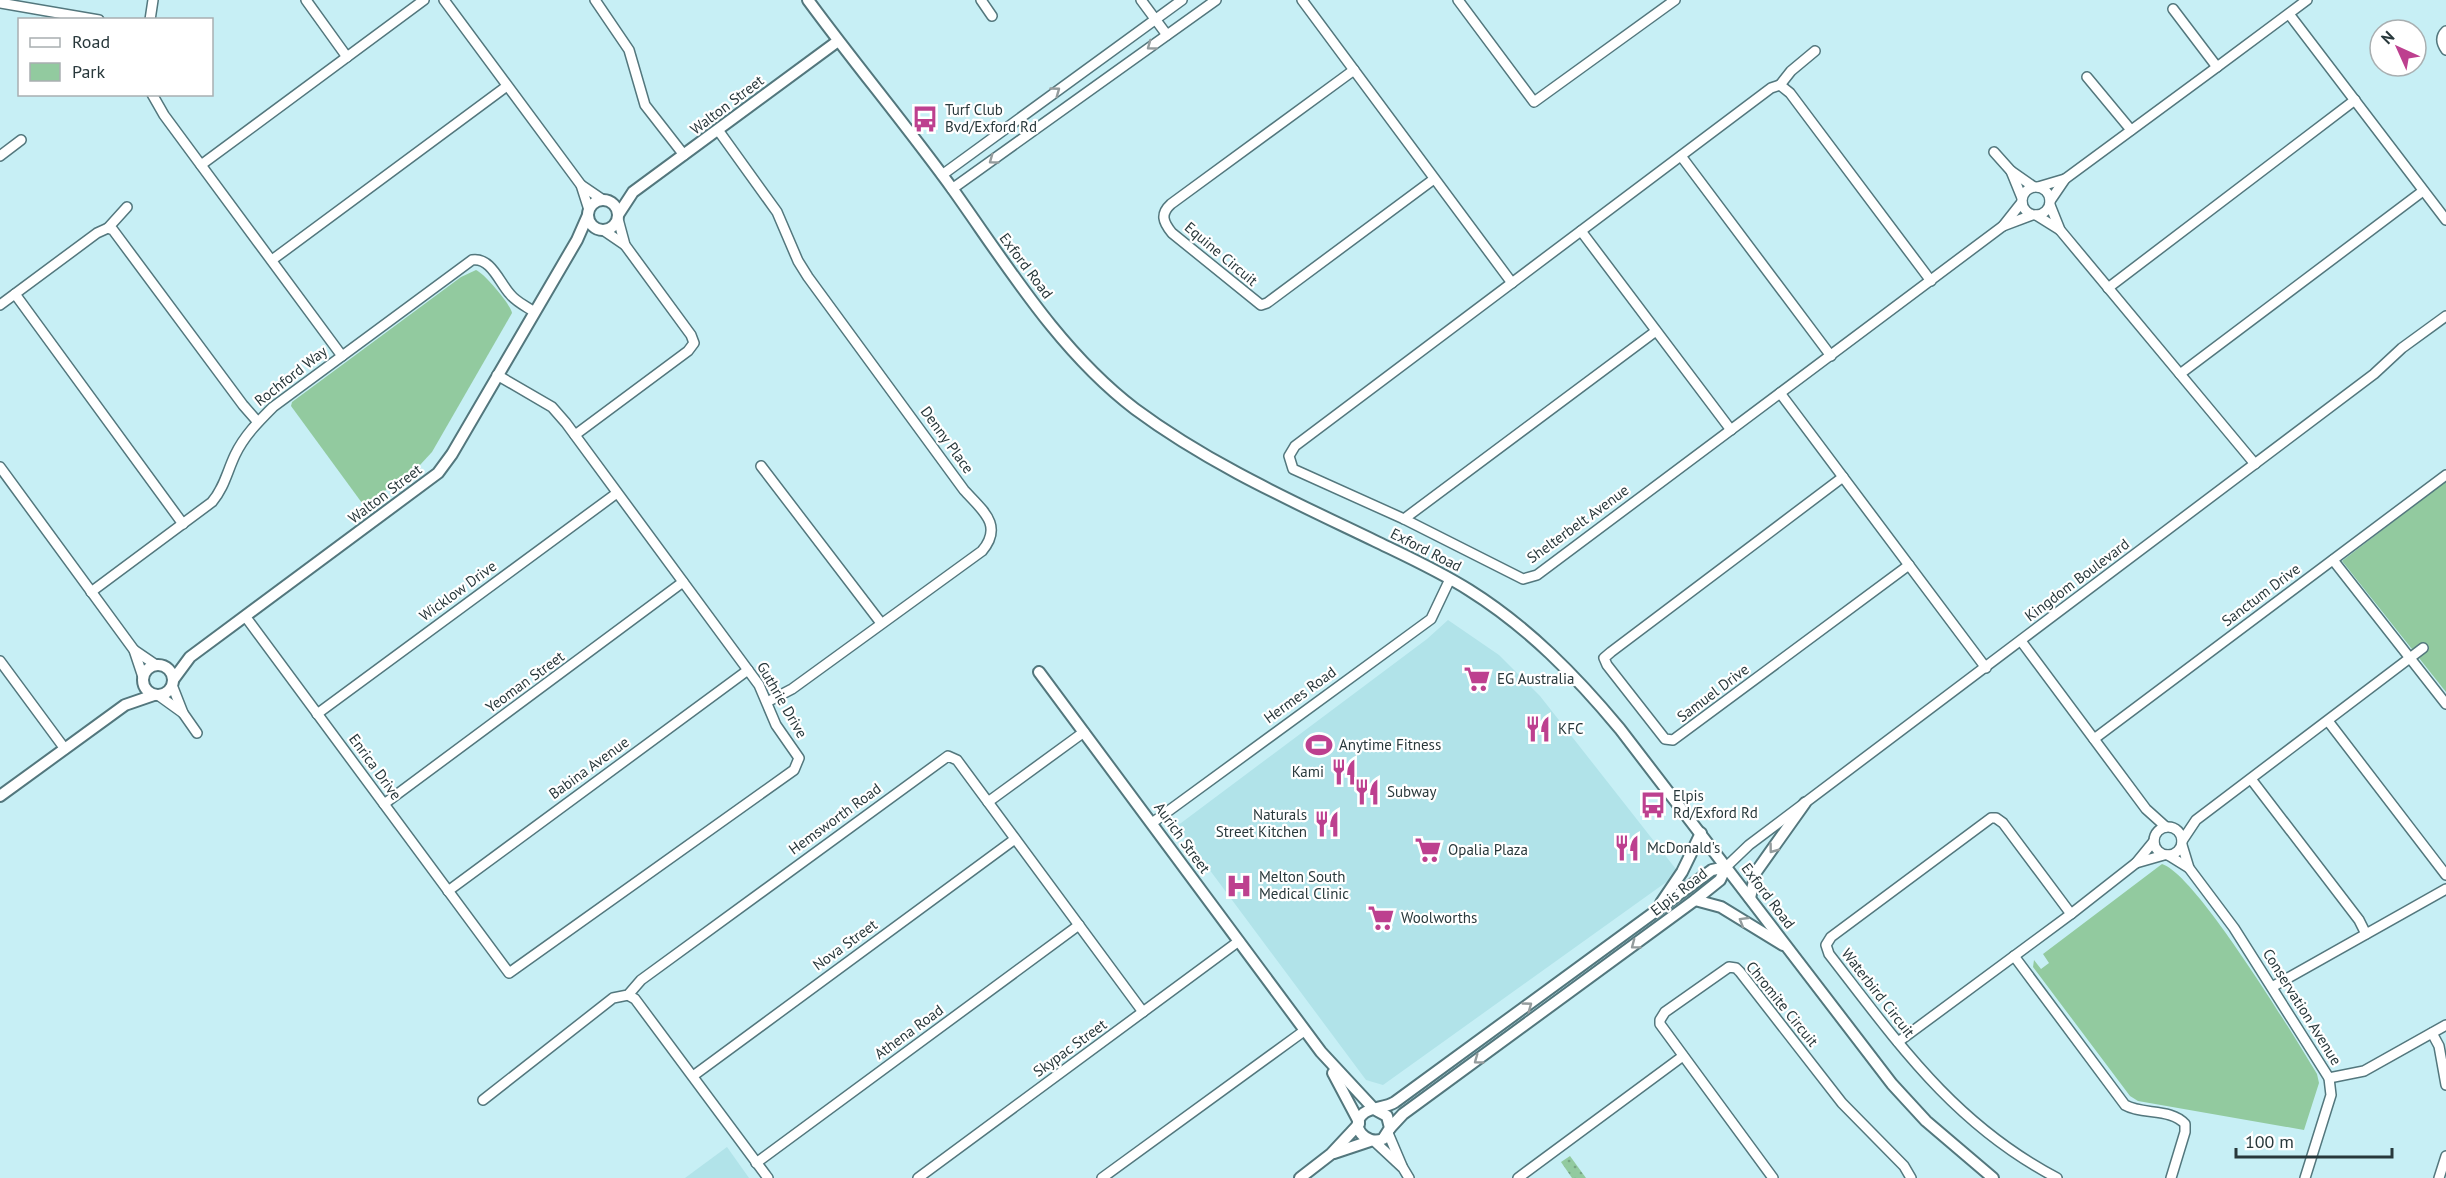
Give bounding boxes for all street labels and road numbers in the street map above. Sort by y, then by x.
street label: Walton Street [686,71,767,138]
street label: Equine Circuit [1181,218,1262,290]
street label: Exford Road [996,229,1057,302]
street label: Rochford Way [251,341,331,410]
street label: Denny Place [917,402,978,477]
street label: Walton Street [344,460,425,527]
street label: Shelterbelt Avenue [1523,480,1632,567]
street label: Exford Road [1387,524,1465,576]
street label: Kingdom Boulevard [2021,534,2133,625]
street label: Wicklow Drive [415,556,500,625]
street label: Sanctum Drive [2218,559,2304,630]
street label: Yeoman Street [482,647,568,717]
street label: Guthrie Drive [753,658,812,741]
street label: Samuel Drive [1673,659,1752,726]
street label: Hermes Road [1260,662,1340,727]
street label: Enrica Drive [345,730,406,804]
street label: Babina Avenue [545,732,632,803]
street label: Hemsworth Road [785,779,885,859]
street label: Aurich Street [1150,798,1215,877]
street label: Exford Road [1738,859,1799,932]
street label: Elpis Road [1647,864,1711,920]
street label: Nova Street [809,915,881,974]
street label: Waterbird Circuit [1838,944,1919,1041]
street label: Conservation Avenue [2259,945,2346,1068]
street label: Chromite Circuit [1742,957,1823,1050]
street label: Athena Road [870,1000,947,1063]
street label: Skypac Street [1029,1015,1110,1081]

